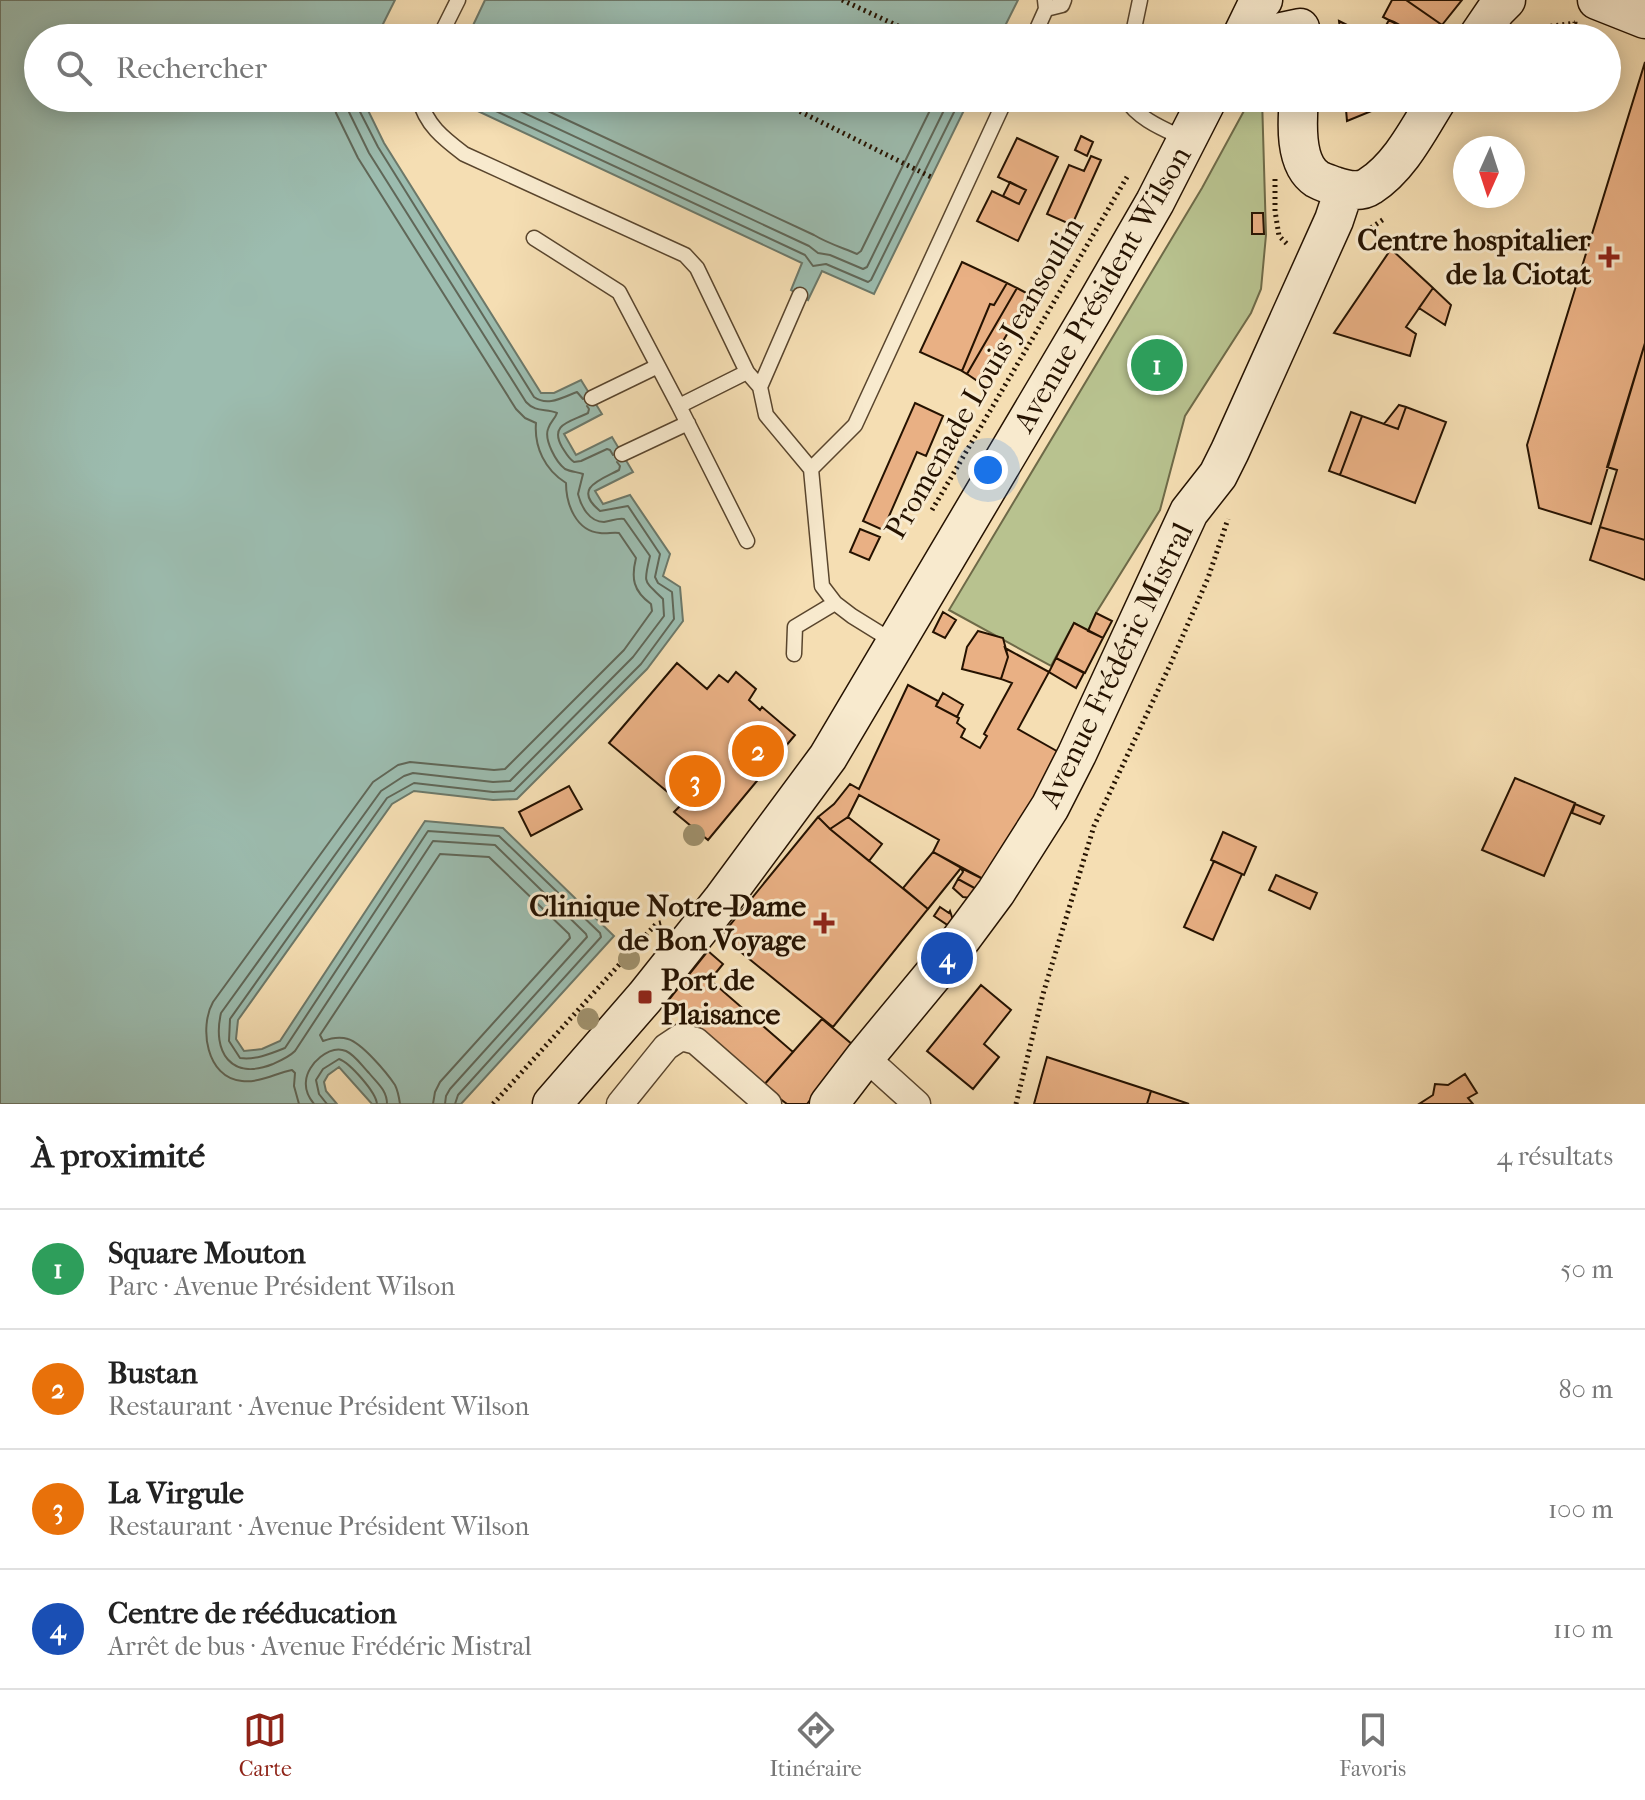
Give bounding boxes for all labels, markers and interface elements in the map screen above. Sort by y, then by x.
search box [24,24,1621,112]
icon: search [52,46,96,90]
text: Rechercher [116,51,267,86]
north arrow [1453,136,1525,208]
street label: Avenue Président Wilson [1006,140,1199,439]
street label: Promenade Louis Jeansoulin [878,211,1091,545]
place label: Centre hospitalier de la Ciotat [1357,223,1592,292]
marker: Centre hospitalier de la Ciotat [1598,246,1620,268]
pin: 1 [1131,335,1183,395]
your location [968,450,1008,490]
street label: Avenue Frédéric Mistral [1032,517,1201,814]
pin: 2 [732,721,784,781]
pin: 3 [669,751,721,811]
place label: Clinique Notre-Dame de Bon Voyage [529,889,806,958]
marker: Clinique Notre-Dame de Bon Voyage [813,912,835,934]
pin: 4 [921,928,973,988]
place label: Port de Plaisance [661,963,781,1032]
marker: Port de Plaisance [636,988,654,1006]
text: À proximité [32,1136,205,1176]
text: 4 résultats [1497,1141,1613,1172]
text: Square Mouton [108,1236,306,1271]
text: 1 [53,1254,63,1285]
text: 50 m [1560,1254,1613,1285]
text: Parc · Avenue Président Wilson [108,1271,455,1302]
text: Bustan [108,1356,198,1391]
text: 2 [51,1374,65,1405]
text: 80 m [1558,1374,1613,1405]
text: Restaurant · Avenue Président Wilson [108,1391,529,1422]
text: La Virgule [108,1476,244,1511]
text: 3 [53,1494,63,1525]
text: 100 m [1548,1494,1613,1525]
text: Restaurant · Avenue Président Wilson [108,1511,529,1542]
text: Centre de rééducation [108,1596,397,1631]
text: 4 [50,1614,66,1645]
text: 110 m [1553,1614,1613,1645]
text: Arrêt de bus · Avenue Frédéric Mistral [108,1631,532,1662]
tab: Carte [239,1708,292,1782]
tab: Itinéraire [769,1708,862,1782]
tab: Favoris [1339,1708,1406,1782]

